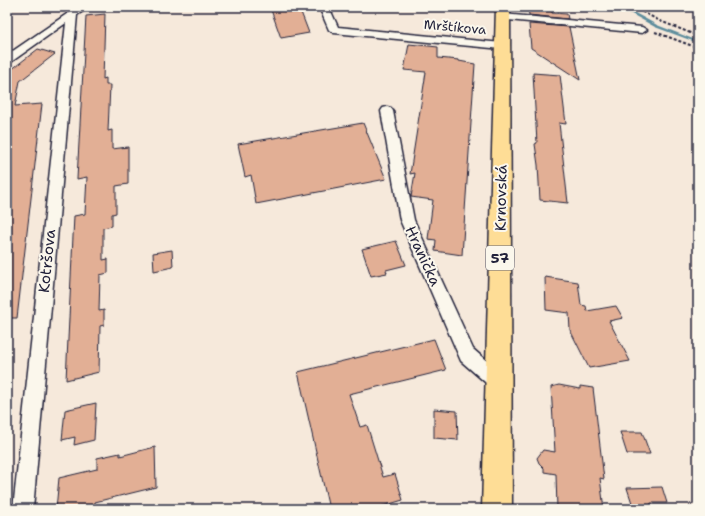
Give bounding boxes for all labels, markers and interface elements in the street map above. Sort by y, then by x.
street label: Mrštíkova [423,16,487,38]
street label: Krnovská [490,164,512,231]
street label: Hranička [400,223,446,290]
street label: Kotršova [34,227,60,294]
road number: 57 [486,246,514,270]

